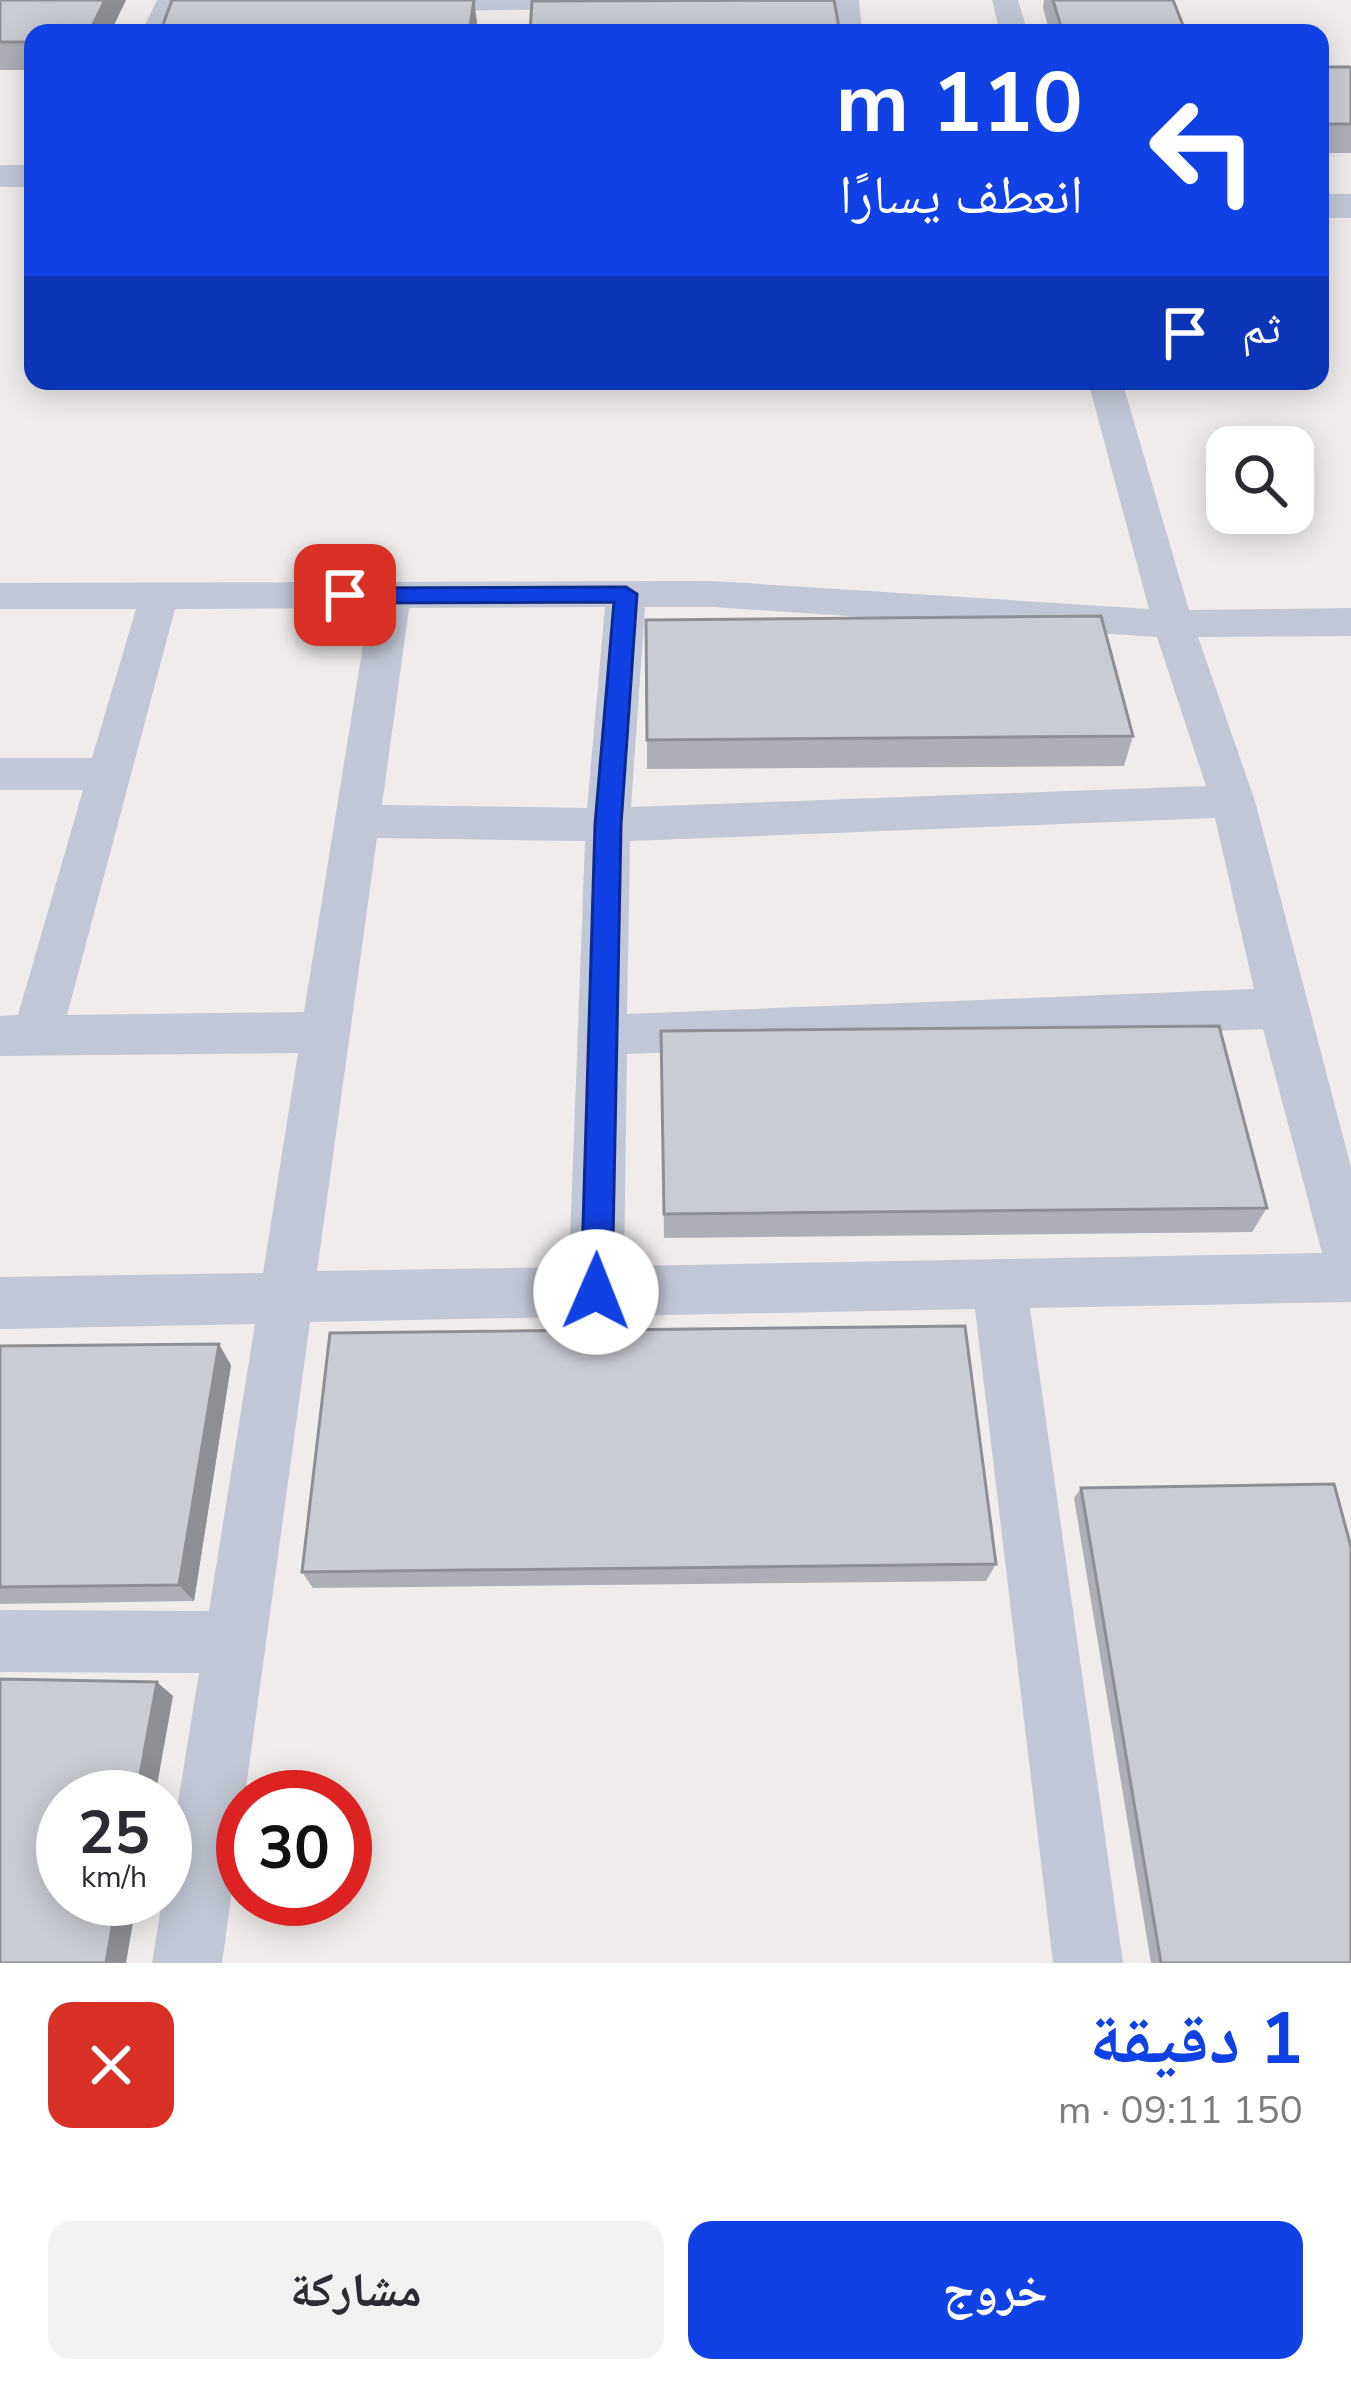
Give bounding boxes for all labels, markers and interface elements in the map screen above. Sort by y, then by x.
text: 110 m [835,46,1083,161]
icon: left [1125,72,1281,228]
text: انعطف يسارًا [839,158,1083,232]
text: ثم [1242,298,1281,359]
icon: arrive [1152,300,1218,366]
map controls [1206,426,1314,534]
button: search [1206,426,1314,534]
pin [294,544,396,646]
icon: arrive [312,562,378,628]
position arrow [533,1229,659,1355]
speed limit sign: 30 [216,1770,372,1926]
text: 25 [78,1792,150,1874]
text: km/h [81,1857,147,1898]
text: 1 دقيقة [1089,1990,1303,2088]
button: close [48,2002,174,2128]
text: 150 m · 09:11 [1058,2084,1303,2137]
button: مشاركة [48,2221,664,2359]
button: خروج [688,2221,1303,2359]

